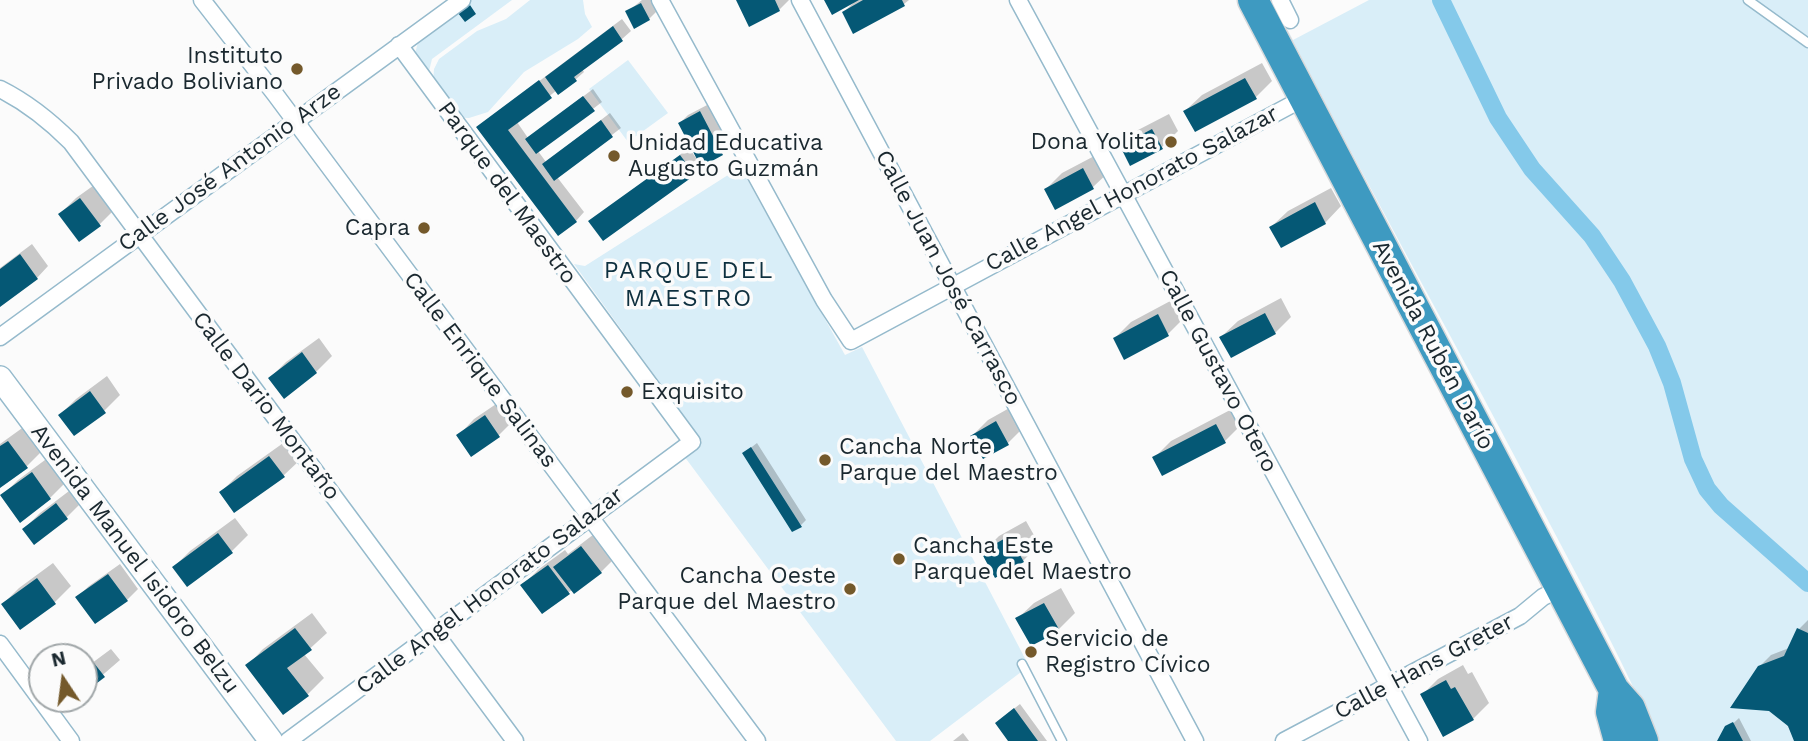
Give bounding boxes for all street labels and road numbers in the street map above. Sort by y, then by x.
street label: Calle José Antonio Arze [113,78,347,258]
street label: Parque del Maestro [432,96,582,290]
street label: Calle Angel Honorato Salazar [981,100,1283,278]
street label: Calle Juan José Carrasco [869,146,1027,410]
street label: Avenida Rubén Darío [1366,236,1500,454]
street label: Calle Gustavo Otero [1153,265,1283,477]
street label: Calle Enrique Salinas [397,267,563,473]
street label: Calle Dario Montaño [186,306,346,506]
street label: Avenida Manuel Isidoro Belzu [25,419,245,699]
street label: Calle Angel Honorato Salazar [351,481,629,701]
street label: Calle Hans Greter [1330,608,1518,726]

